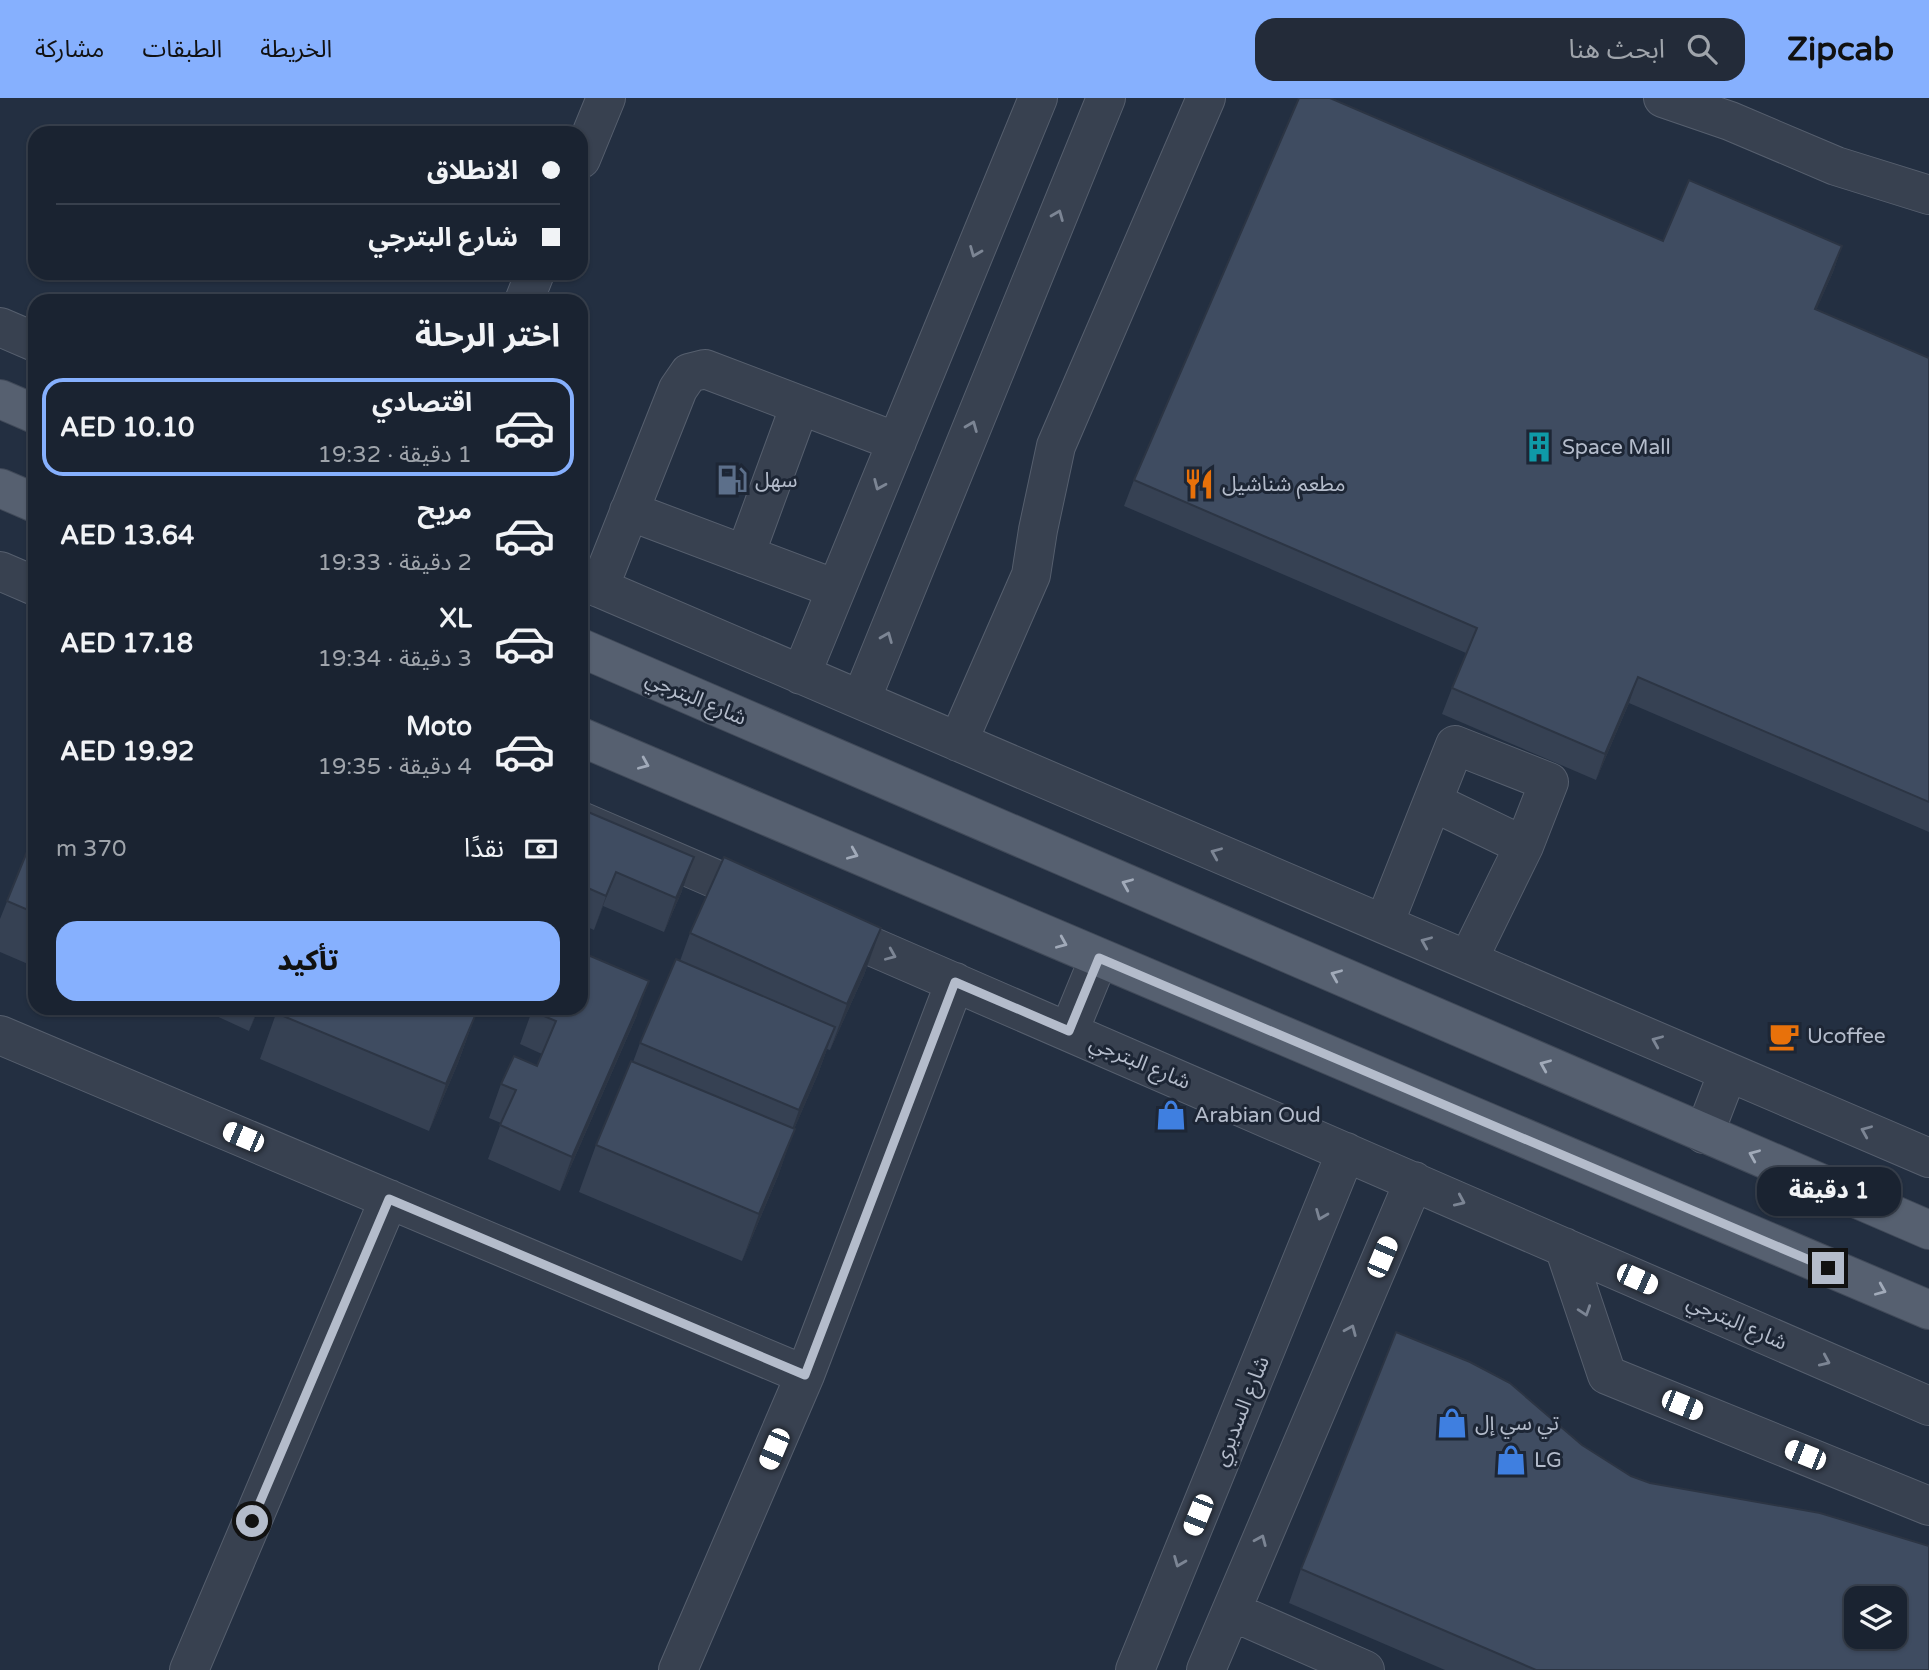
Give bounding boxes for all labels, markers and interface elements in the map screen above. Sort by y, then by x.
search box [1255,18,1745,81]
icon: search [1683,30,1721,68]
text: Zipcab [1787,30,1894,69]
text: ابحث هنا [1569,34,1665,65]
text: مشاركة [35,35,104,64]
text: الطبقات [142,35,222,64]
text: الخريطة [260,35,332,64]
text: الانطلاق [427,155,518,186]
one-way arrow [1050,210,1064,223]
text: شارع البترجي [368,222,518,253]
one-way arrow [969,245,983,257]
text: اختر الرحلة [415,317,560,355]
text: اقتصادي [372,387,472,418]
icon: car [493,396,556,459]
text: AED 10.10 [60,412,194,443]
one-way arrow [964,421,978,433]
building icon: Space Mall [1522,430,1556,464]
place label: Space Mall [1562,435,1671,460]
text: 1 دقيقة · 19:32 [317,441,472,469]
fuel station icon: سهل [715,463,749,497]
restaurant icon: مطعم شناشيل [1182,467,1216,501]
place label: سهل [755,468,797,493]
place label: مطعم شناشيل [1222,472,1346,499]
one-way arrow [873,478,887,490]
text: مريح [417,495,472,526]
icon: car [493,504,556,567]
text: AED 13.64 [60,520,194,551]
text: 2 دقيقة · 19:33 [317,549,472,577]
text: XL [440,603,472,634]
icon: car [493,612,556,675]
text: AED 17.18 [60,628,193,659]
one-way arrow [878,632,892,644]
text: 3 دقيقة · 19:34 [317,645,472,673]
street label: شارع البترجي [640,666,750,734]
text: Moto [406,711,472,742]
icon: car [493,720,556,783]
text: AED 19.92 [60,736,194,767]
text: 4 دقيقة · 19:35 [317,753,472,781]
one-way arrow [636,756,649,770]
icon: cash [522,830,560,868]
text: نقدًا [464,833,504,864]
text: 370 m [56,835,126,863]
one-way arrow [846,845,858,859]
one-way arrow [1211,847,1223,861]
one-way arrow [1122,878,1135,892]
button: تأكيد [56,921,560,1001]
one-way arrow [1055,935,1067,949]
one-way arrow [1420,936,1433,950]
one-way arrow [884,946,896,960]
one-way arrow [1331,969,1343,983]
cafe icon: Ucoffee [1767,1019,1801,1053]
place label: Ucoffee [1807,1024,1886,1049]
street label: شارع البترجي [1084,1030,1194,1098]
one-way arrow [1652,1035,1664,1049]
one-way arrow [1540,1059,1552,1073]
shop icon: Arabian Oud [1154,1098,1188,1132]
place label: Arabian Oud [1194,1103,1321,1128]
car [220,1119,267,1155]
one-way arrow [1861,1125,1874,1139]
one-way arrow [1749,1149,1761,1163]
callout: 1 دقيقة [1756,1166,1900,1216]
text: 1 دقيقة [1789,1177,1869,1205]
one-way arrow [1452,1193,1465,1207]
one-way arrow [1315,1208,1329,1220]
car [1365,1234,1400,1280]
route end [1812,1252,1844,1284]
car [1614,1261,1661,1297]
one-way arrow [1874,1281,1886,1295]
street label: شارع البترجي [1682,1289,1791,1358]
one-way arrow [1577,1304,1591,1316]
one-way arrow [1342,1325,1356,1337]
street label: شارع السديري [1208,1353,1278,1471]
one-way arrow [1818,1353,1830,1367]
car [1659,1387,1706,1423]
shop icon: تي سي إل [1435,1406,1469,1440]
place label: تي سي إل [1475,1411,1559,1439]
car [757,1426,792,1472]
car [1782,1437,1829,1473]
shop icon: LG [1494,1443,1528,1477]
place label: LG [1534,1448,1562,1473]
car [1181,1492,1216,1538]
route start [236,1505,268,1537]
one-way arrow [1253,1534,1267,1546]
one-way arrow [1173,1554,1187,1567]
map controls [1844,1586,1907,1649]
button: layers [1844,1586,1907,1649]

